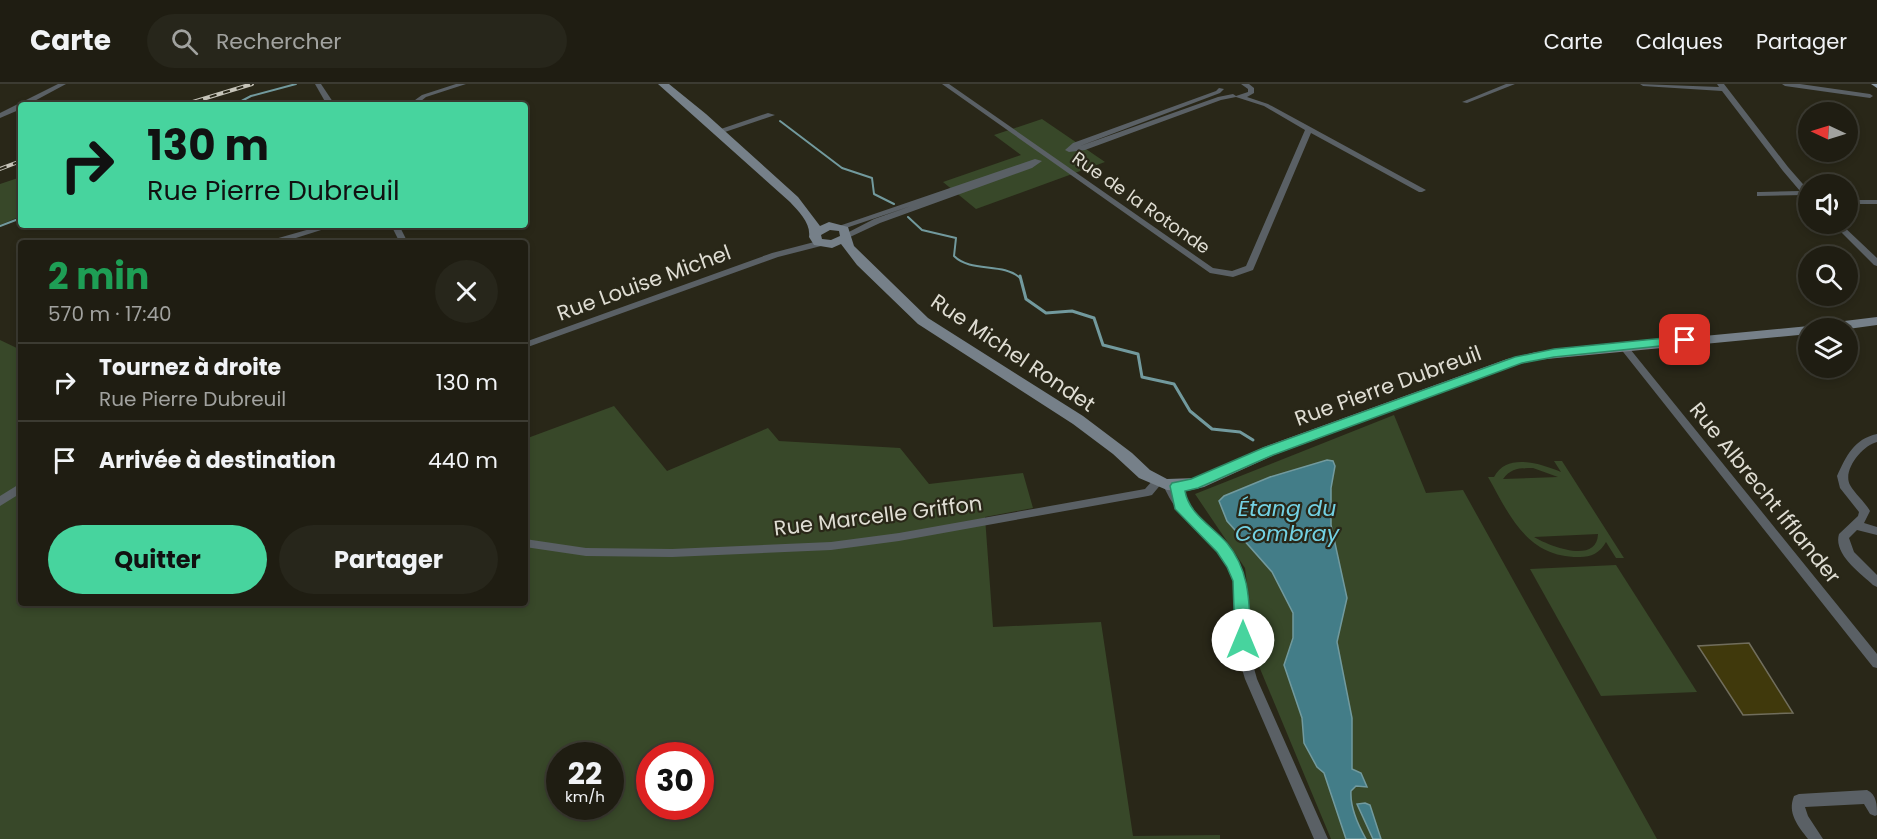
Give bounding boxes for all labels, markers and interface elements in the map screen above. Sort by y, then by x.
search box [147,14,567,68]
text: Carte [30,21,111,60]
icon: search [168,25,201,58]
text: Rechercher [216,26,342,57]
text: Carte [1544,27,1603,56]
text: Calques [1636,27,1723,56]
text: Partager [1756,27,1847,56]
north arrow [1798,102,1858,162]
map controls [1798,102,1858,378]
text: 130 m [147,116,269,175]
icon: right [48,126,126,204]
street label: Rue de la Rotonde [1067,146,1215,260]
text: Rue Pierre Dubreuil [147,172,400,209]
button: sound [1798,174,1858,234]
street label: Rue Louise Michel [553,238,735,327]
button: search [1798,246,1858,306]
text: 2 min [48,251,149,302]
button: close [435,260,498,323]
street label: Rue Michel Rondet [925,287,1101,418]
text: 570 m · 17:40 [48,300,172,328]
pin [1659,314,1710,365]
button: layers [1798,318,1858,378]
icon: arrive [1668,323,1701,356]
street label: Rue Pierre Dubreuil [1291,338,1485,433]
text: Tournez à droite [99,352,281,383]
icon: right [48,366,81,399]
text: 130 m [436,367,498,398]
text: Rue Pierre Dubreuil [99,385,286,413]
street label: Rue Albrecht Ifflander [1683,396,1848,590]
icon: arrive [48,444,81,477]
text: Arrivée à destination [99,445,336,476]
text: 440 m [428,445,498,476]
street label: Rue Marcelle Griffon [772,488,984,543]
water label: Étang du Combray [1235,493,1341,549]
button: Quitter [48,525,267,594]
button: Partager [279,525,498,594]
position arrow [1211,608,1275,672]
speed limit sign: 30 [636,742,714,820]
text: 22 [568,752,602,795]
text: km/h [565,786,605,807]

